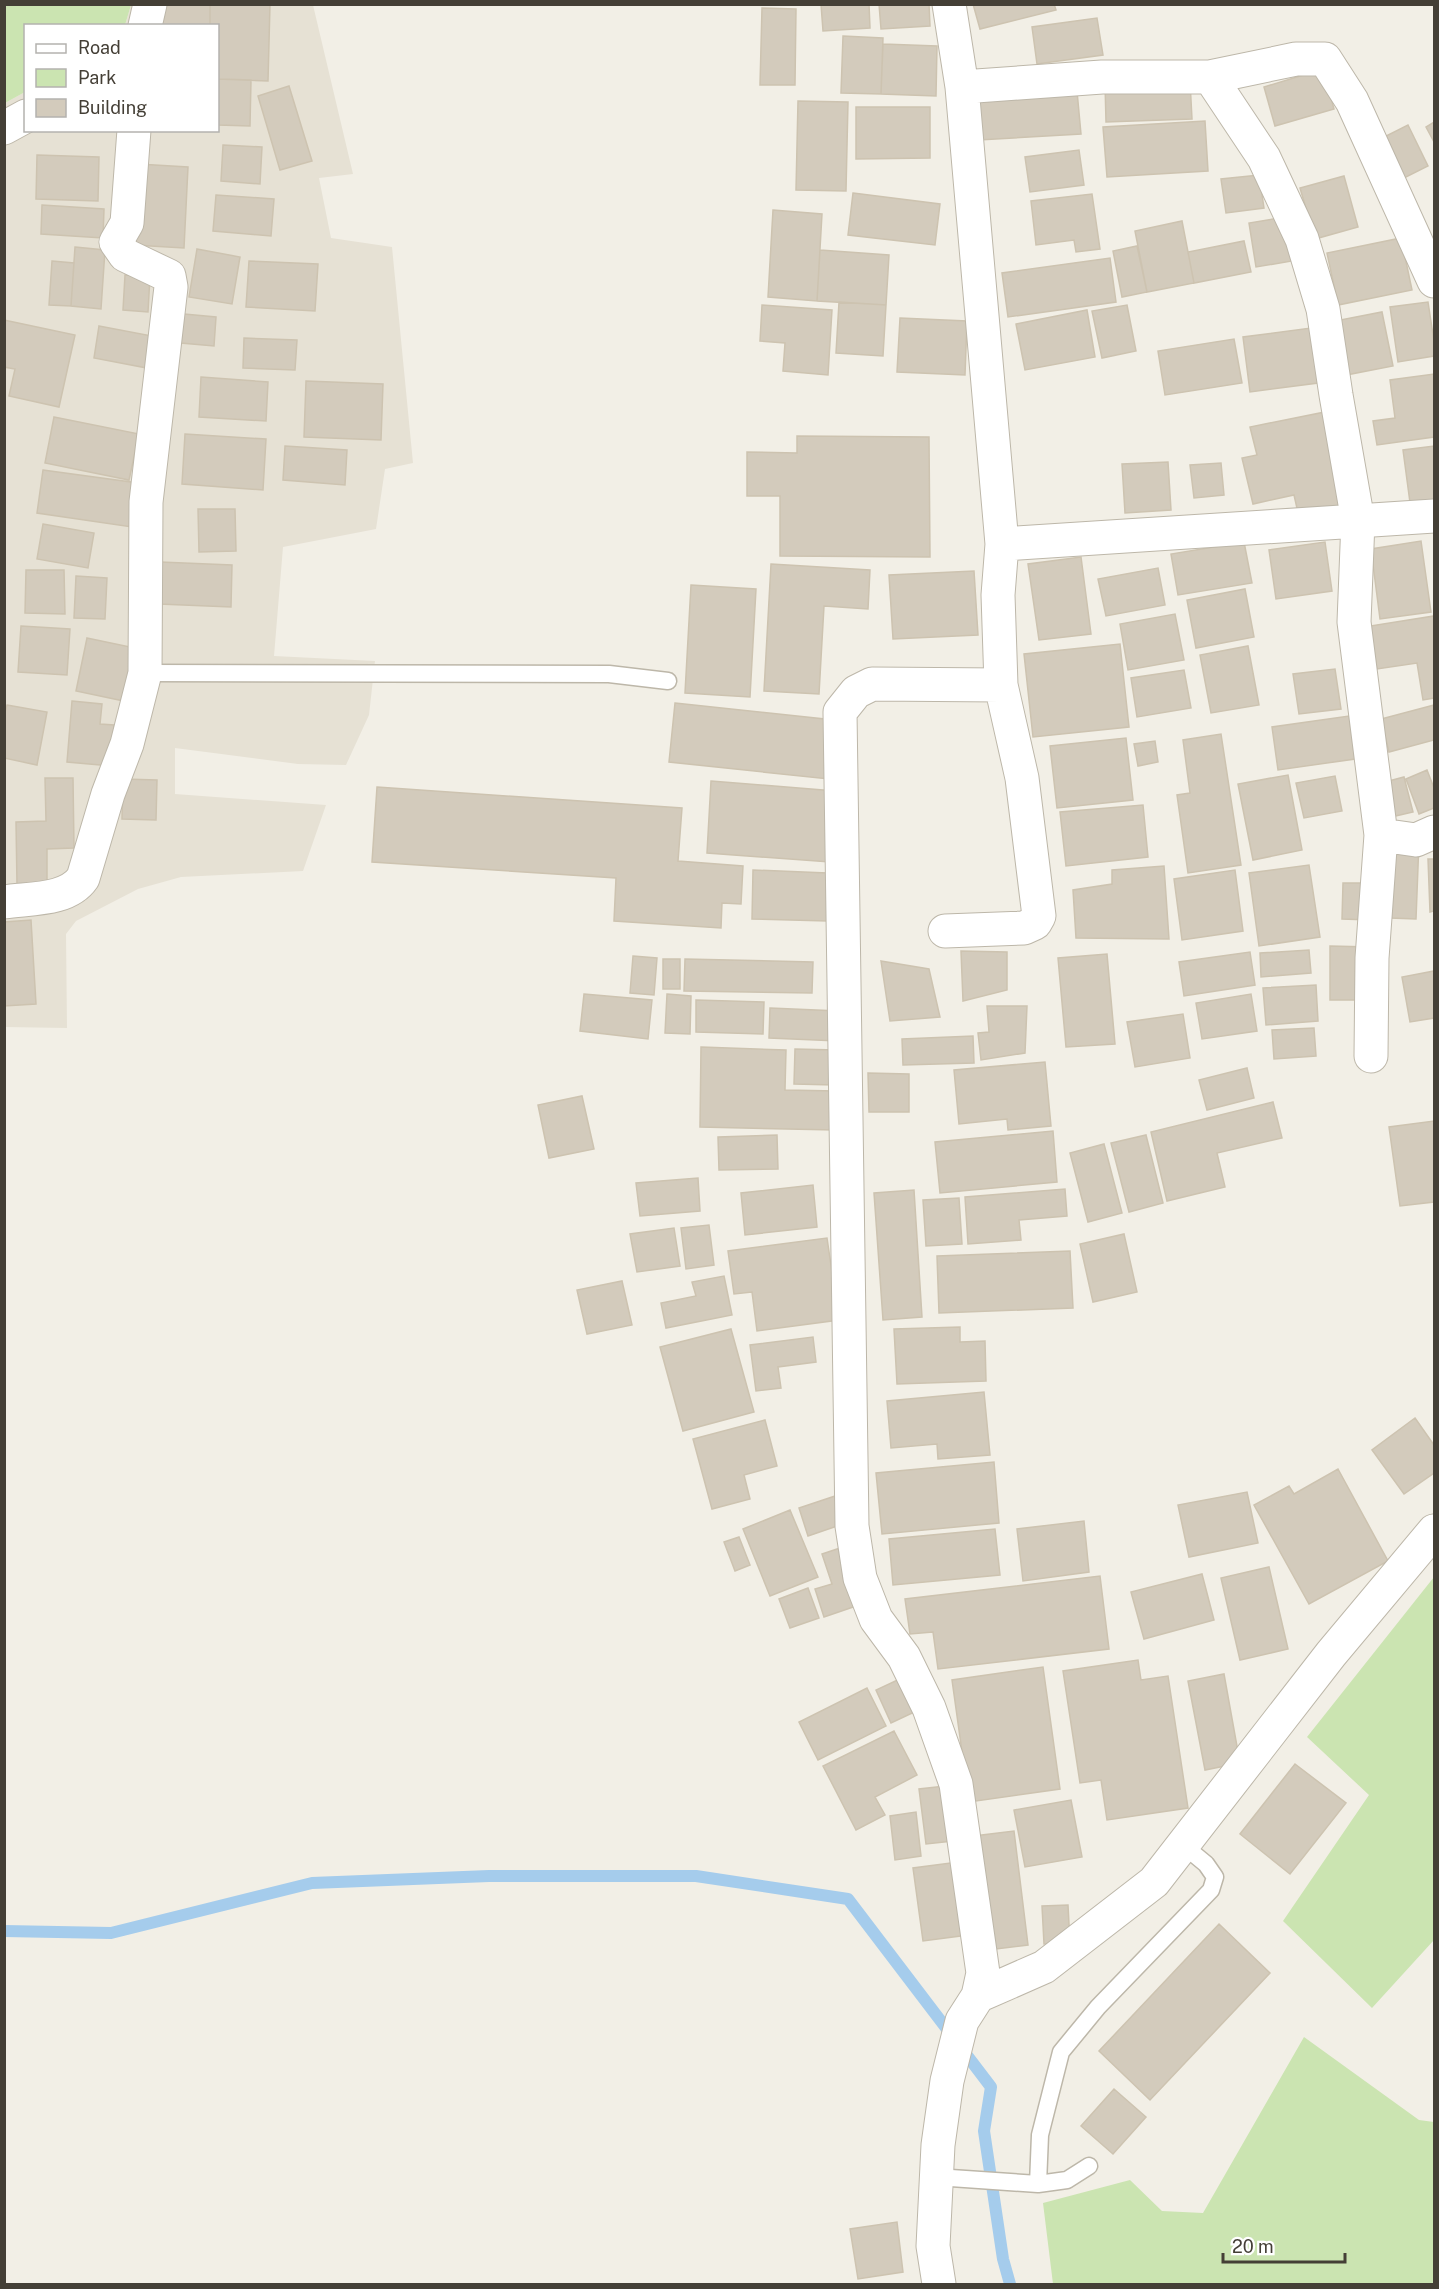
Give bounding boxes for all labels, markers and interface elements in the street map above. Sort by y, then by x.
legend [24,24,219,132]
text: Road [78,37,121,58]
text: Park [78,67,116,88]
text: Building [78,97,147,118]
scale bar [1223,2226,1344,2264]
text: 20 m [1232,2236,1274,2257]

